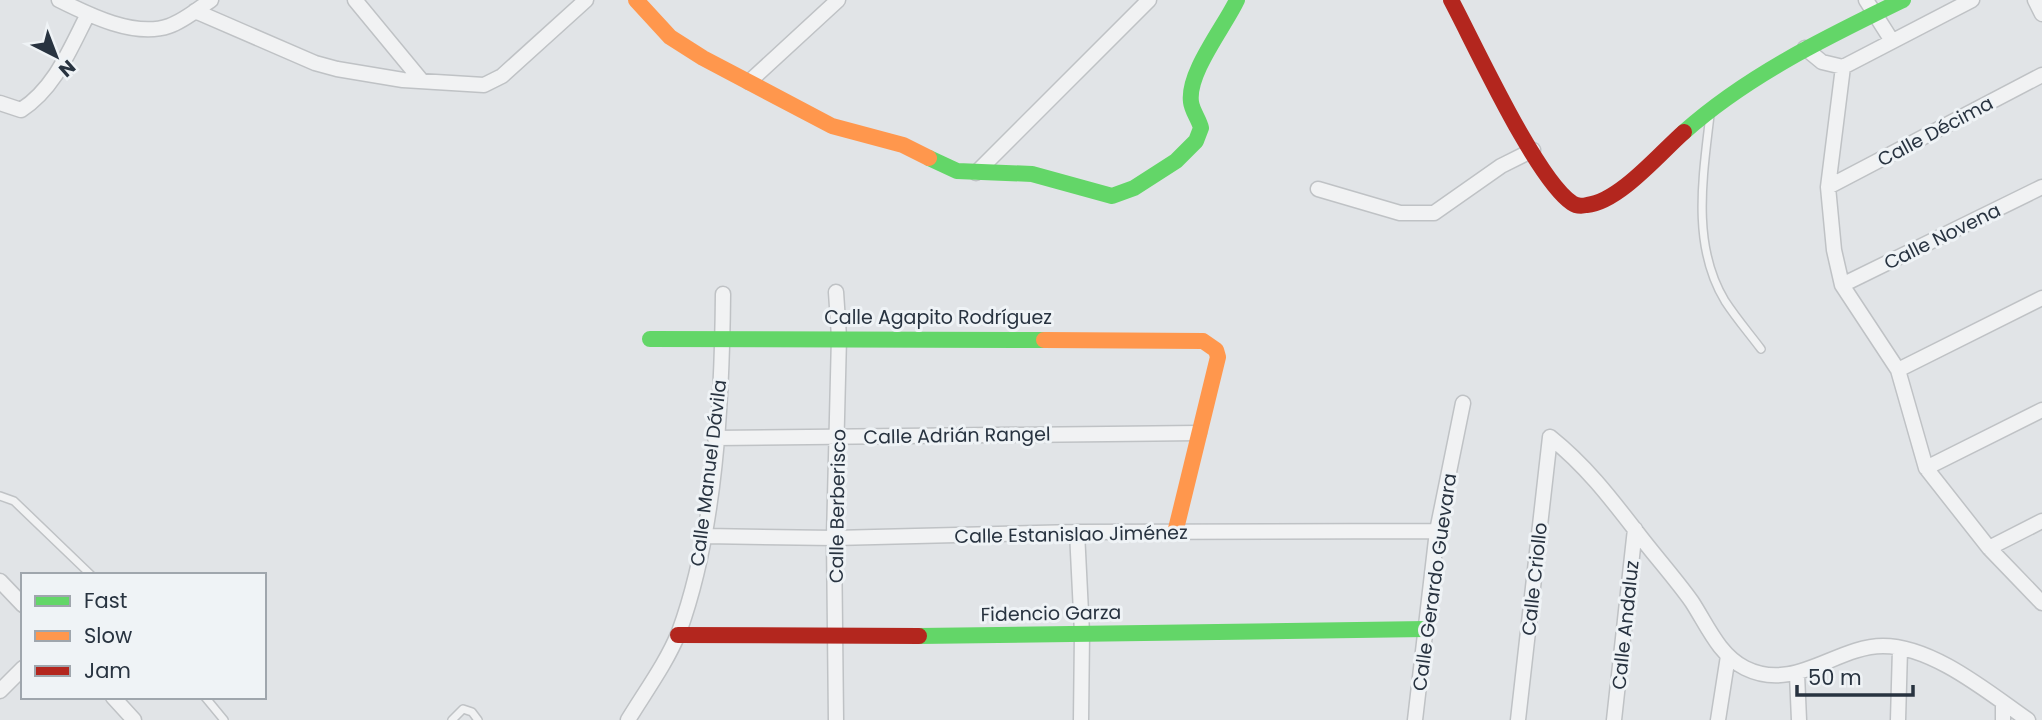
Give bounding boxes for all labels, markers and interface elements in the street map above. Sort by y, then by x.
north arrow [21,21,91,91]
text: N [53,53,81,83]
street label: Calle Décima [1873,90,1998,173]
street label: Calle Novena [1879,197,2005,276]
street label: Calle Agapito Rodríguez [824,304,1052,331]
street label: Calle Manuel Dávila [684,378,733,568]
street label: Calle Adrián Rangel [863,420,1051,451]
street label: Calle Berberisco [823,429,852,583]
street label: Calle Gerardo Guevara [1406,471,1463,693]
street label: Calle Estanislao Jiménez [954,519,1188,550]
street label: Calle Criollo [1515,521,1554,637]
street label: Calle Andaluz [1605,559,1646,691]
legend [21,573,266,699]
text: Fast [84,586,127,615]
street label: Fidencio Garza [980,599,1122,628]
text: Slow [84,621,132,650]
scale bar [1797,654,1912,698]
text: Jam [84,656,131,685]
text: 50 m [1808,663,1862,692]

